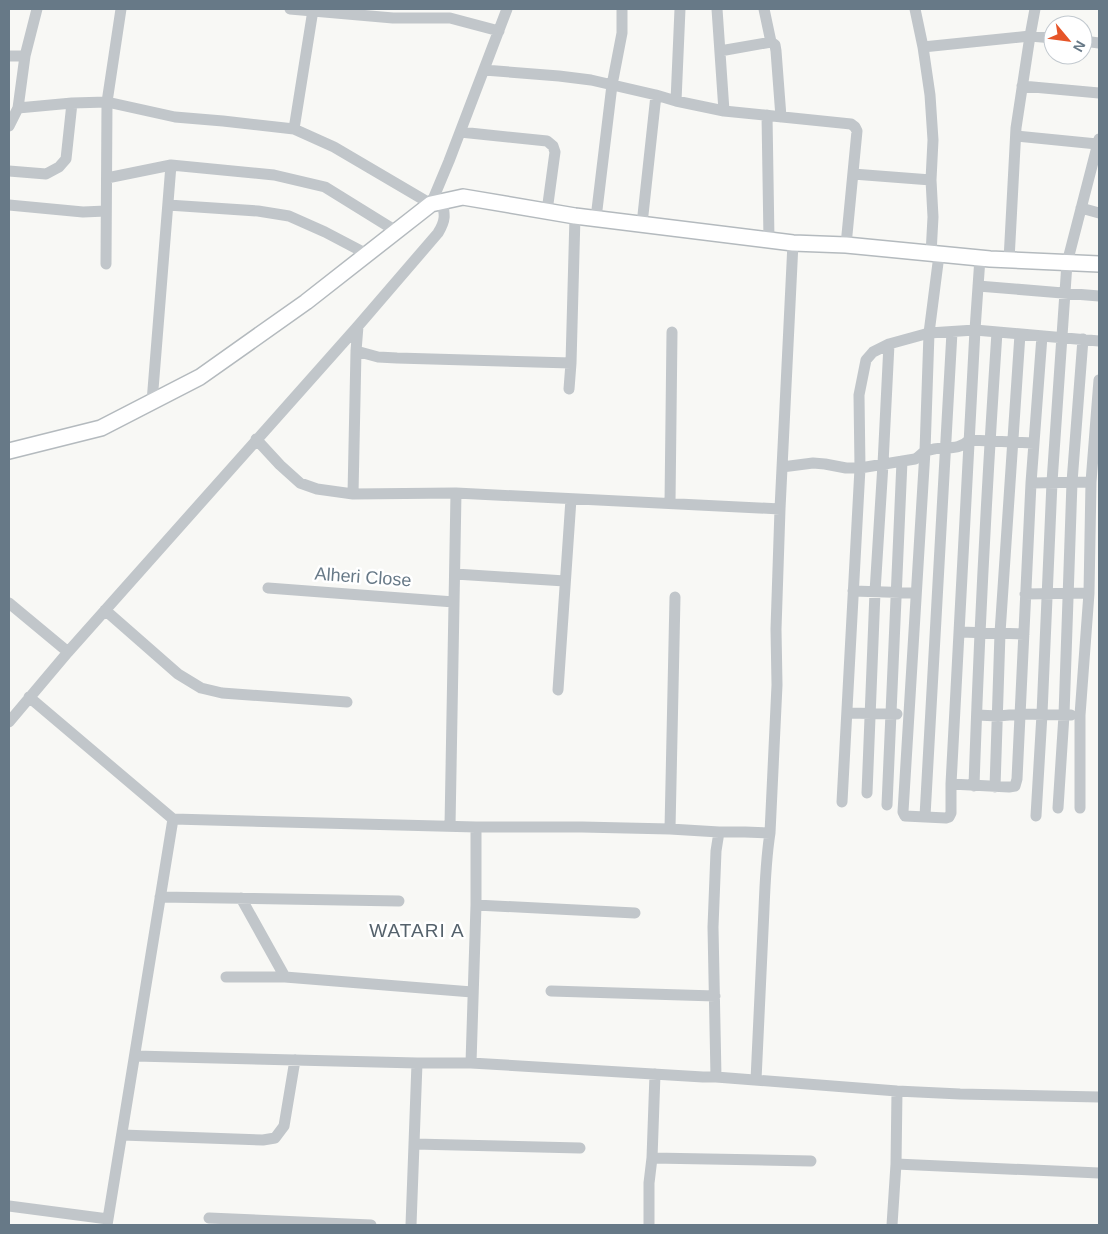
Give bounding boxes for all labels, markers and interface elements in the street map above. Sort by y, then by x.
north arrow [1043,15,1093,65]
text: N [1070,38,1089,55]
street label: Alheri Close [314,564,412,590]
district label: WATARI A [369,920,465,941]

